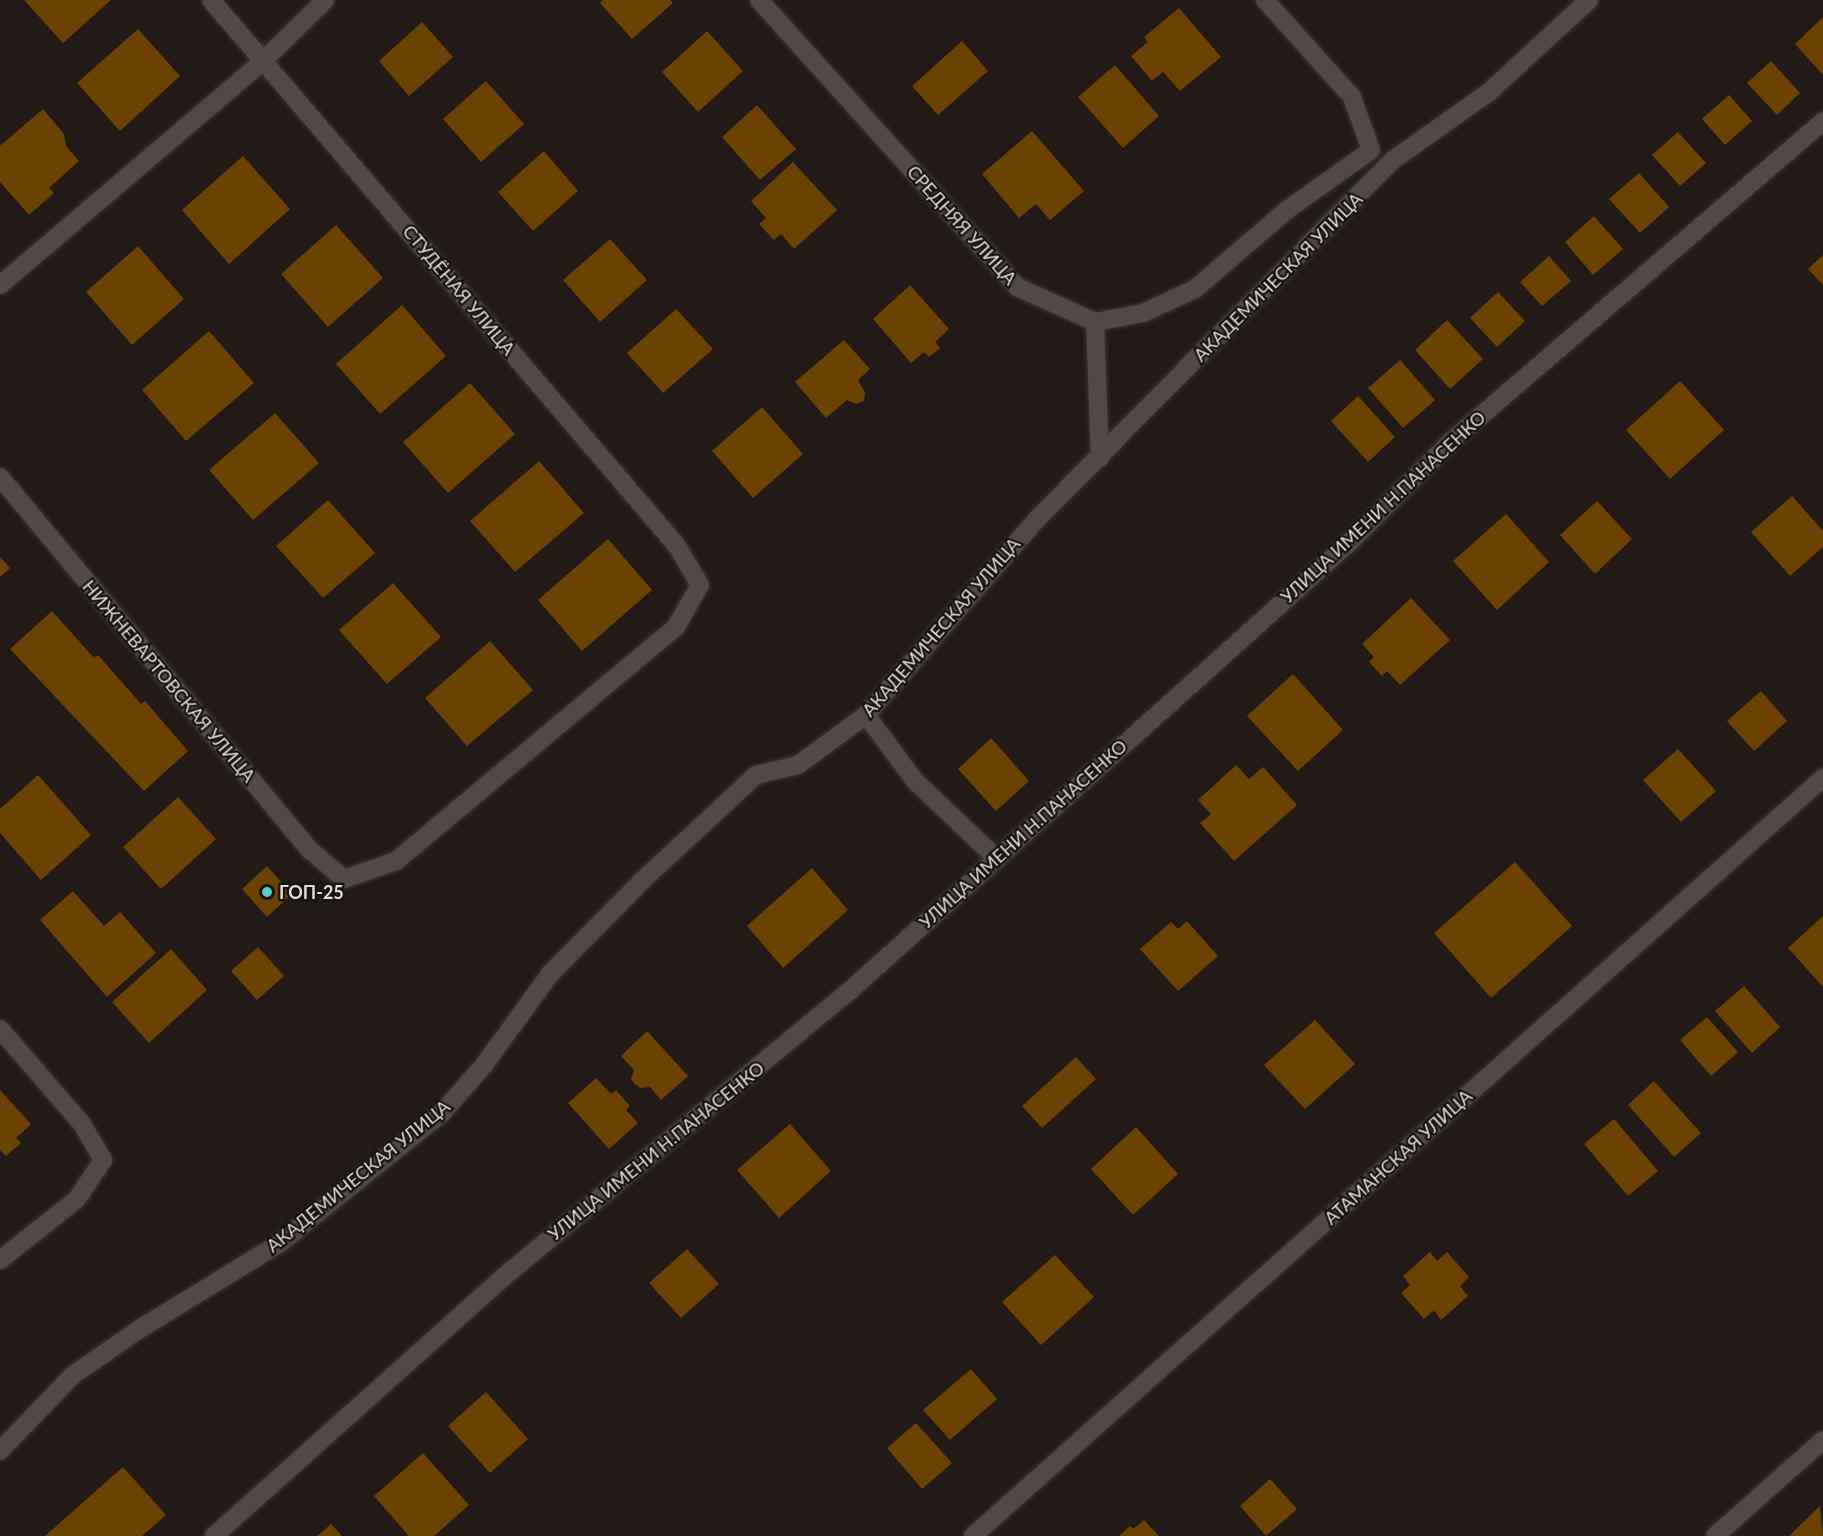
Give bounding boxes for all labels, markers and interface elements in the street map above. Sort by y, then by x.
street label: СРЕДНЯЯ УЛИЦА [903,161,1021,289]
street label: АКАДЕМИЧЕСКАЯ УЛИЦА [1189,188,1367,366]
street label: СТУДЁНАЯ УЛИЦА [398,221,520,359]
street label: УЛИЦА ИМЕНИ Н.ПАНАСЕНКО [1276,406,1490,608]
street label: АКАДЕМИЧЕСКАЯ УЛИЦА [858,533,1024,721]
street label: НИЖНЕВАРТОВСКАЯ УЛИЦА [78,576,260,786]
street label: УЛИЦА ИМЕНИ Н.ПАНАСЕНКО [915,735,1131,933]
place label: ГОП-25 [279,881,344,903]
marker: ГОП-25 [260,885,274,899]
street label: УЛИЦА ИМЕНИ Н.ПАНАСЕНКО [544,1057,768,1245]
street label: АТАМАНСКАЯ УЛИЦА [1320,1085,1476,1229]
street label: АКАДЕМИЧЕСКАЯ УЛИЦА [262,1095,454,1257]

